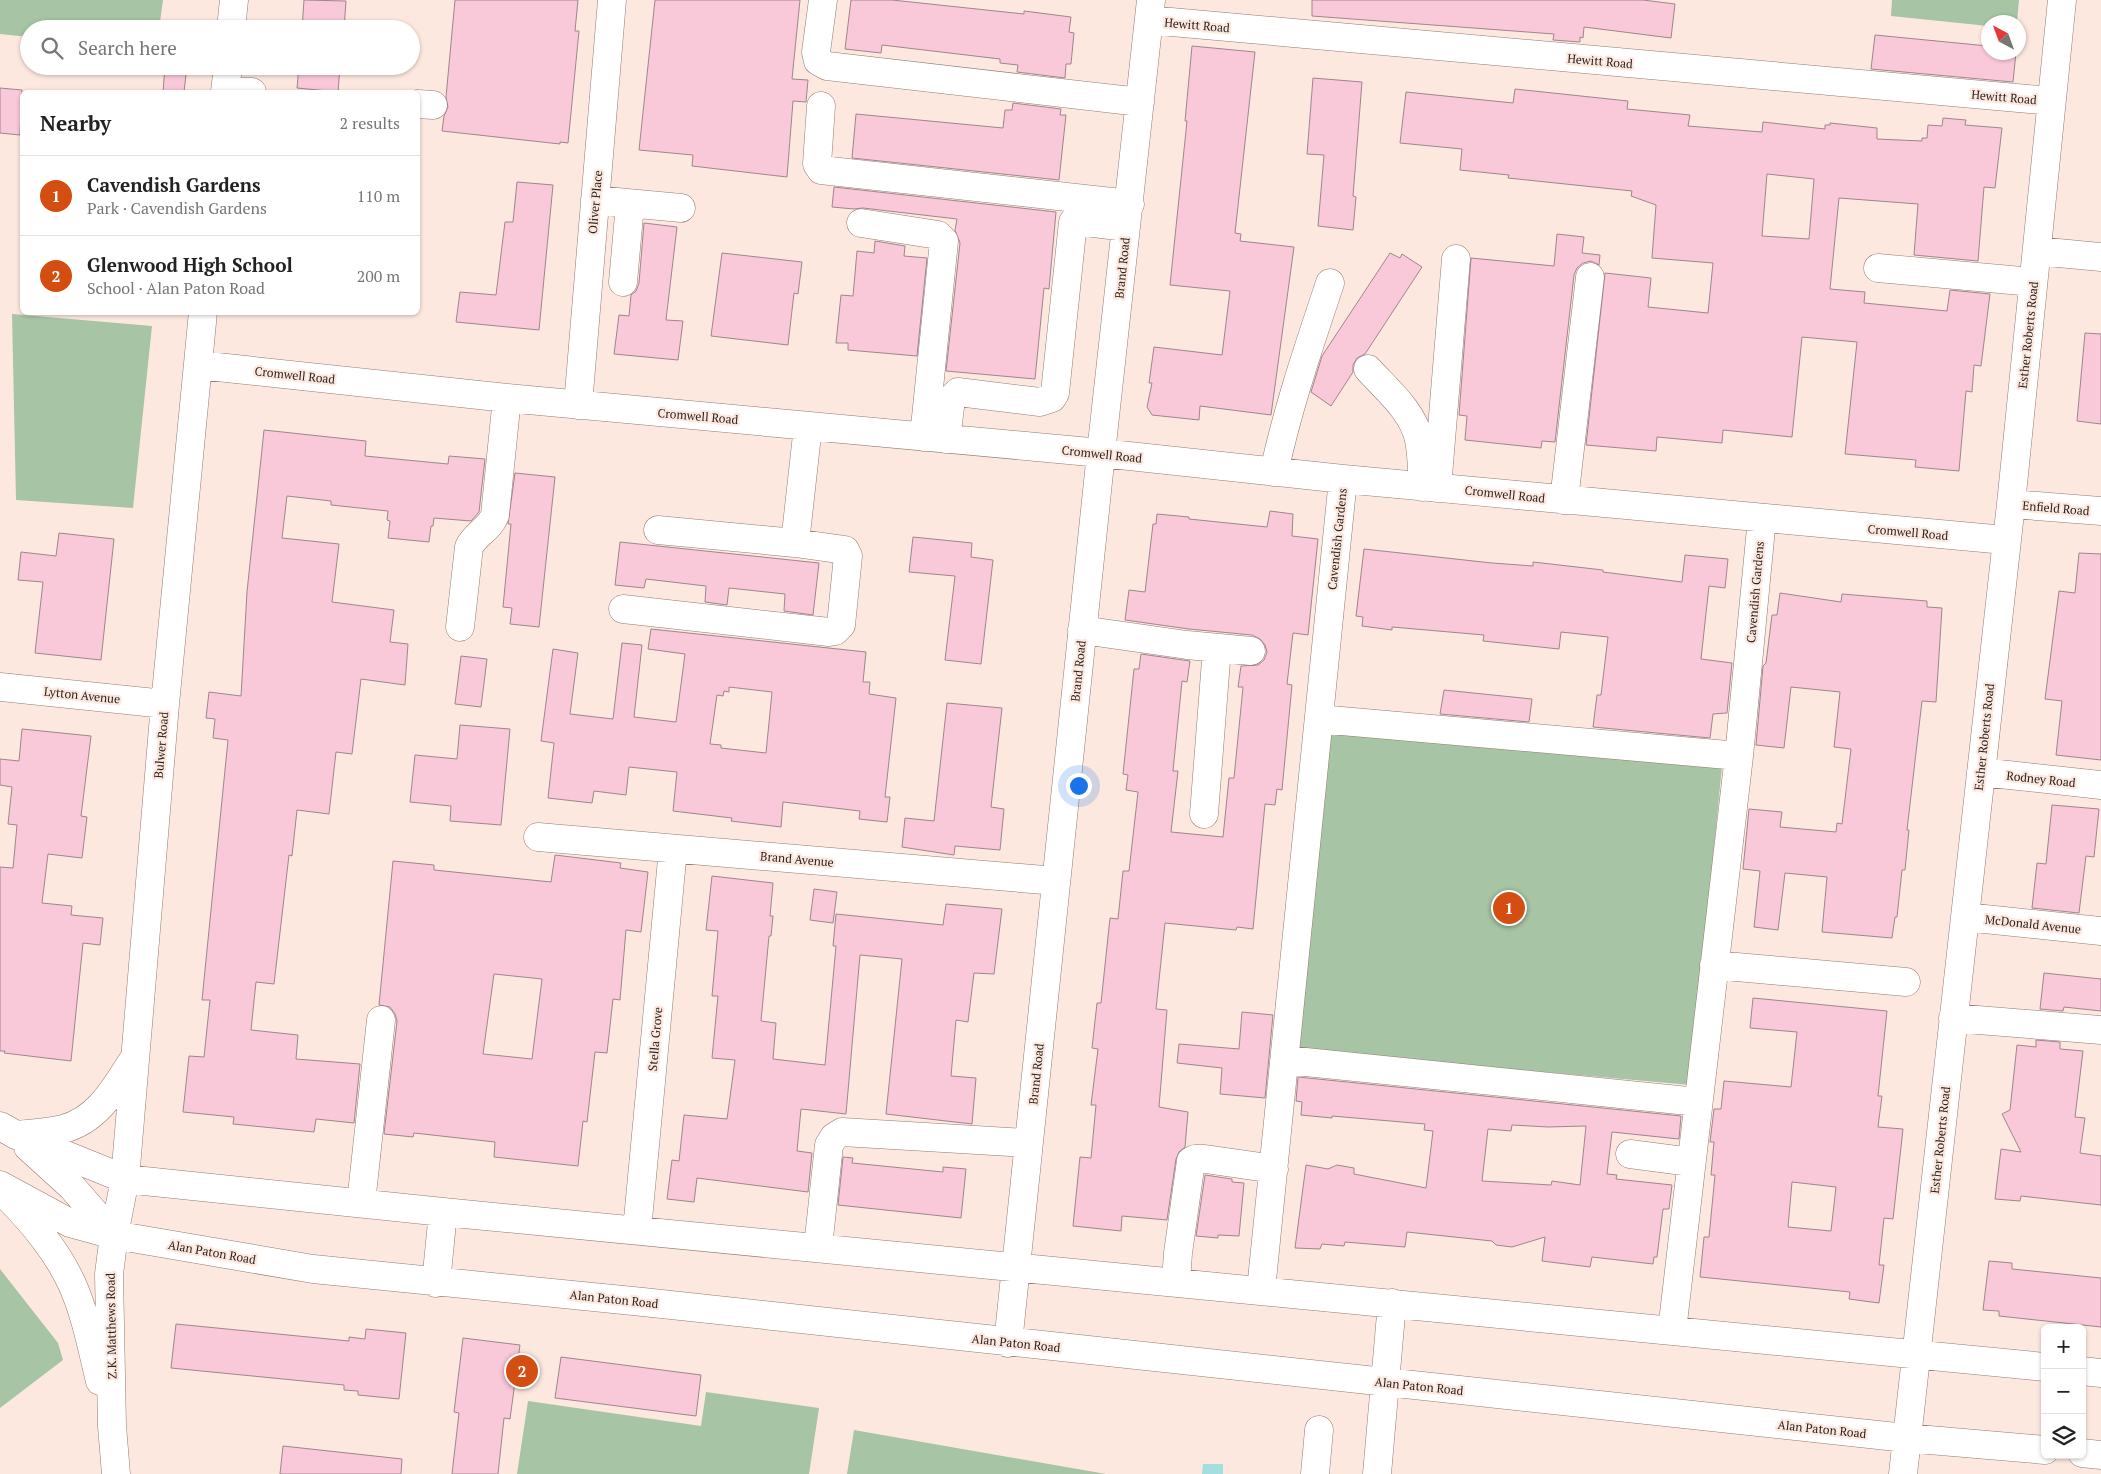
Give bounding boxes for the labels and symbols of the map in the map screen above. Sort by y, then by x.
street label: Hewitt Road [1164,15,1231,35]
north arrow [1981,15,2026,60]
street label: Hewitt Road [1567,51,1634,71]
street label: Hewitt Road [1971,87,2038,107]
street label: Oliver Place [585,170,605,234]
street label: Brand Road [1111,236,1133,299]
street label: Esther Roberts Road [2015,280,2041,389]
street label: Cromwell Road [254,363,336,387]
street label: Cromwell Road [657,405,739,427]
street label: Cromwell Road [1061,442,1143,466]
street label: Cromwell Road [1464,482,1546,506]
street label: Cavendish Gardens [1324,487,1350,591]
street label: Enfield Road [2022,498,2091,518]
street label: Cromwell Road [1867,521,1949,543]
street label: Cavendish Gardens [1743,540,1767,644]
street label: Brand Road [1067,639,1089,702]
street label: Esther Roberts Road [1971,682,1997,791]
street label: Lytton Avenue [43,684,121,706]
street label: Bulwer Road [151,711,171,779]
street label: Rodney Road [2006,768,2077,790]
your location [1066,773,1092,799]
street label: Brand Avenue [760,848,834,870]
pin: 1 [1493,889,1525,927]
street label: McDonald Avenue [1984,911,2082,937]
street label: Stella Grove [645,1006,665,1072]
street label: Brand Road [1025,1042,1047,1105]
street label: Esther Roberts Road [1927,1085,1953,1194]
street label: Alan Paton Road [167,1237,257,1267]
street label: Z.K. Matthews Road [103,1272,119,1379]
street label: Alan Paton Road [569,1287,659,1311]
street label: Alan Paton Road [971,1331,1061,1355]
pin: 2 [506,1352,538,1390]
street label: Alan Paton Road [1374,1374,1464,1398]
street label: Alan Paton Road [1777,1417,1867,1441]

